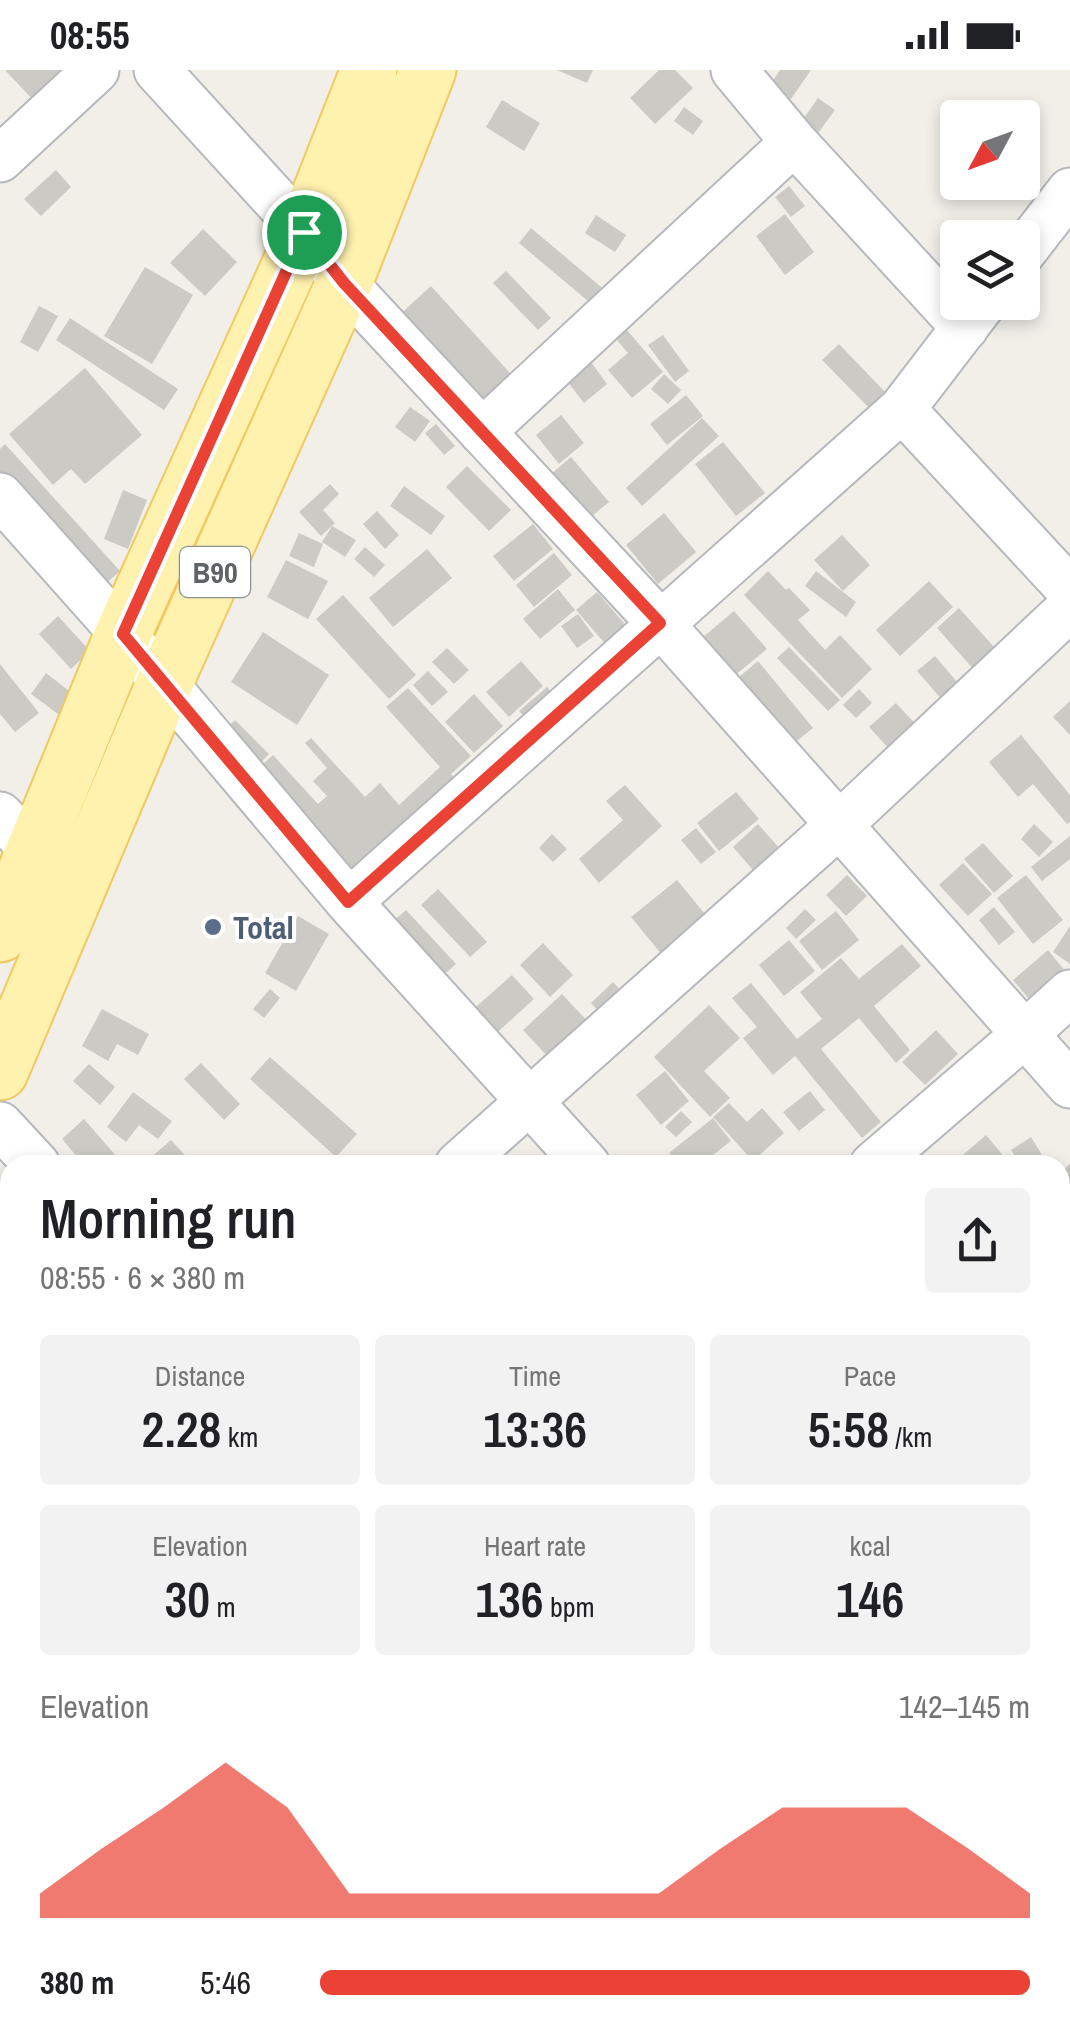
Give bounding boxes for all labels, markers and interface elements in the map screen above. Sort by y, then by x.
text: 08:55 [50,10,130,61]
north arrow [940,100,1040,200]
map controls [940,100,1040,320]
pin [262,190,347,275]
icon: arrive [277,205,332,260]
button: layers [940,220,1040,320]
road number: B90 [180,547,250,597]
place label: Total [233,906,294,949]
marker: Total [202,916,224,938]
text: Morning run [40,1181,296,1255]
button: share [925,1188,1030,1293]
text: 08:55 · 6 × 380 m [40,1256,245,1299]
text: Distance [155,1357,245,1395]
text: Time [509,1357,561,1395]
text: Pace [844,1357,896,1395]
text: 2.28 [142,1395,221,1463]
text: 13:36 [483,1395,587,1463]
text: 5:58 [808,1395,889,1463]
text: km [221,1418,258,1456]
text: /km [889,1418,932,1456]
text: Elevation [152,1527,248,1565]
text: Heart rate [484,1527,586,1565]
text: kcal [850,1527,890,1565]
text: 30 [164,1565,210,1633]
text: 136 [475,1565,544,1633]
text: 146 [836,1565,904,1633]
text: m [210,1588,236,1626]
text: bpm [544,1588,595,1626]
text: Elevation [40,1685,149,1728]
text: 142–145 m [899,1685,1030,1728]
text: 380 m [40,1961,114,2004]
text: 5:46 [200,1961,251,2004]

